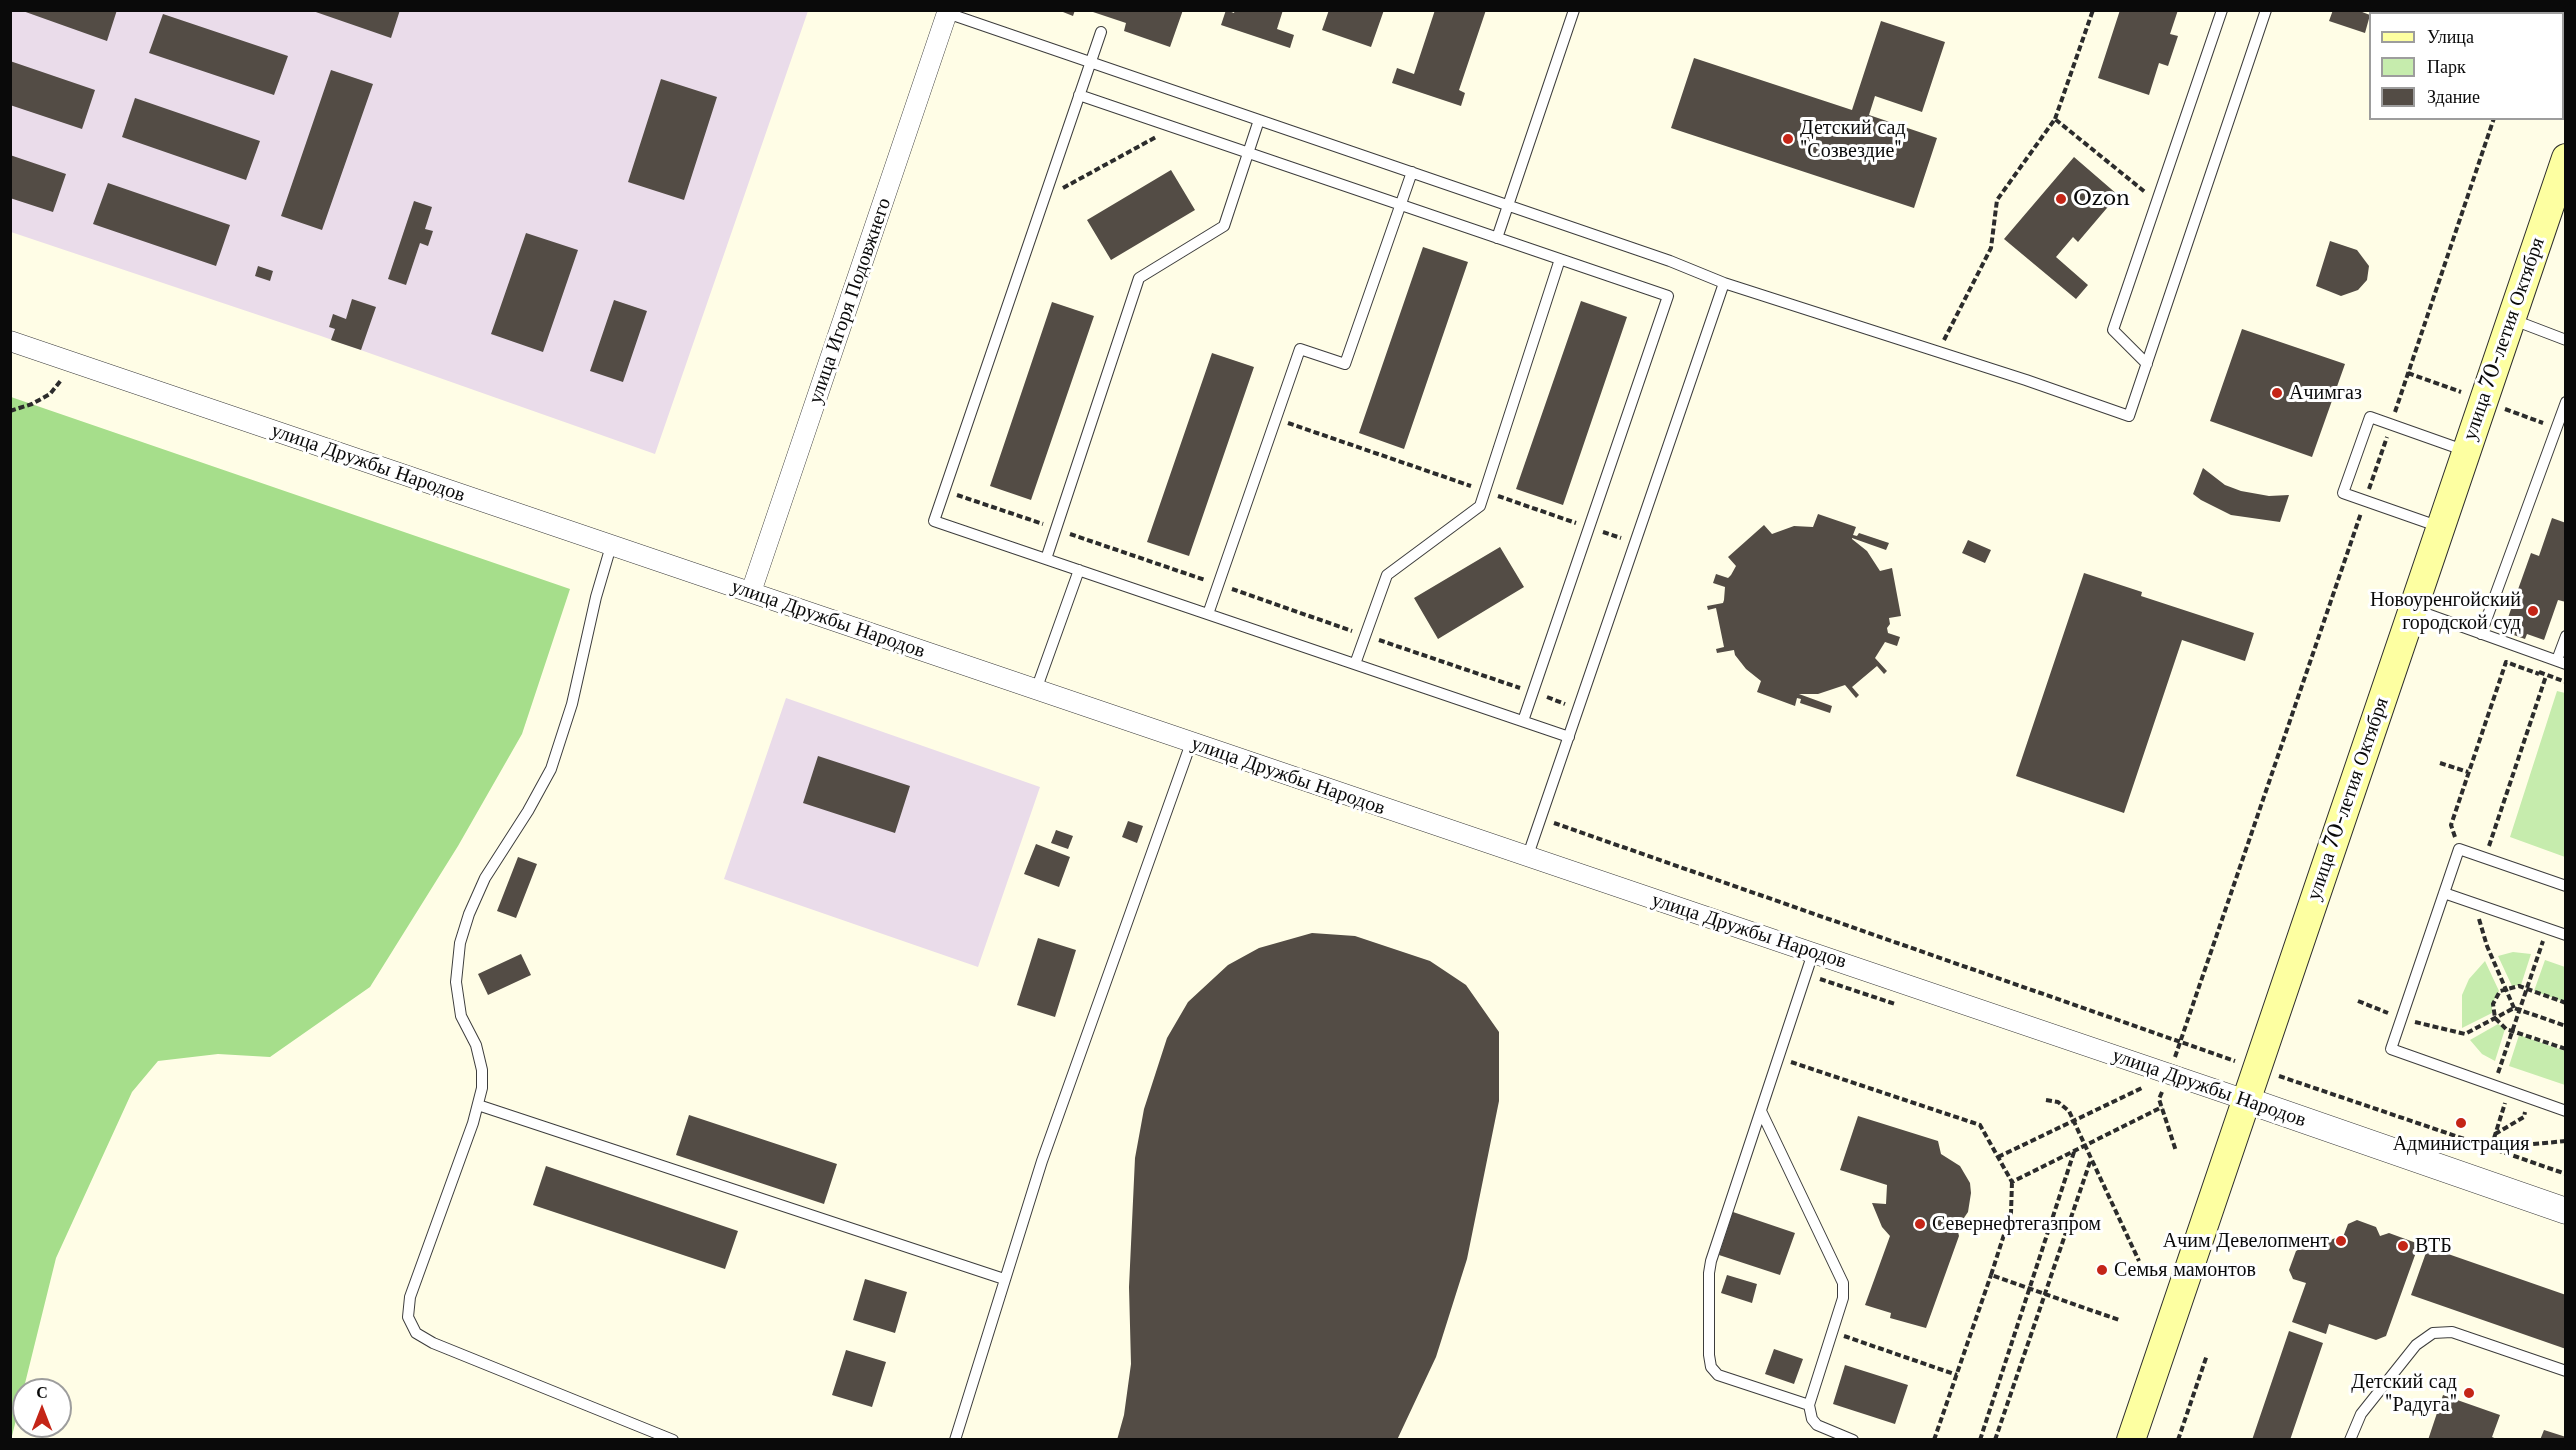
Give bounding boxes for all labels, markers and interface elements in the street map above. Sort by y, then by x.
legend [2369,12,2564,120]
text: Улица [2427,26,2474,48]
text: Парк [2427,56,2466,78]
text: Здание [2427,86,2480,108]
place label: Детский сад "Созвездие" [1800,116,1906,163]
marker: Детский сад "Созвездие" [1781,132,1795,146]
place label: Ozon [2073,187,2130,211]
marker: Ozon [2054,192,2068,206]
street label: улица Игоря Подовжнего [803,195,897,407]
street label: улица 70-летия Октября [2458,234,2550,444]
place label: Ачимгаз [2289,381,2362,405]
marker: Ачимгаз [2270,386,2284,400]
street label: улица Дружбы Народов [268,419,468,507]
street label: улица Дружбы Народов [728,575,928,663]
place label: Новоуренгойский городской суд [2370,588,2521,635]
marker: Новоуренгойский городской суд [2526,604,2540,618]
street label: улица 70-летия Октября [2302,694,2394,904]
street label: улица Дружбы Народов [1188,732,1388,820]
street label: улица Дружбы Народов [1649,888,1849,974]
street label: улица Дружбы Народов [2109,1044,2309,1132]
marker: Администрация [2454,1116,2468,1130]
place label: Администрация [2393,1132,2529,1156]
place label: Севернефтегазпром [1932,1212,2101,1236]
marker: Севернефтегазпром [1913,1217,1927,1231]
place label: Ачим Девелопмент [2163,1229,2329,1253]
marker: Ачим Девелопмент [2334,1234,2348,1248]
place label: ВТБ [2415,1234,2452,1258]
marker: ВТБ [2396,1239,2410,1253]
place label: Семья мамонтов [2114,1258,2256,1282]
marker: Семья мамонтов [2095,1263,2109,1277]
place label: Детский сад "Радуга" [2351,1370,2457,1417]
north arrow [12,1378,72,1438]
text: С [36,1382,48,1402]
marker: Детский сад "Радуга" [2462,1386,2476,1400]

